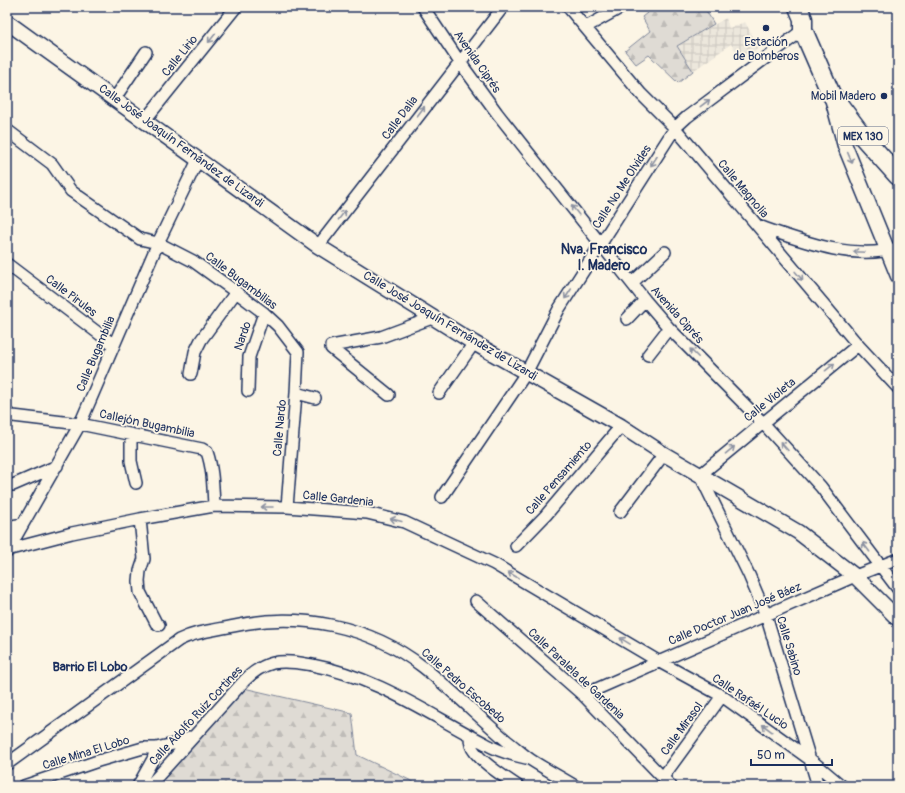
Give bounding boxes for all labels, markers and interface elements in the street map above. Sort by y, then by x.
marker: Estación de Bomberos [761,23,771,33]
street label: Avenida Ciprés [450,28,504,96]
street label: Calle Lirio [159,32,202,80]
one-way arrow [207,32,216,43]
place label: Estación de Bomberos [733,35,799,64]
street label: Calle José Joaquín Fernández de Lizardi [96,81,266,211]
place label: Mobil Madero [811,89,877,104]
marker: Mobil Madero [879,91,889,101]
street label: Calle Dalia [379,93,422,143]
one-way arrow [699,99,710,107]
one-way arrow [417,106,425,117]
road number: MEX 130 [838,127,888,145]
street label: Calle No Me Olvides [589,142,655,232]
one-way arrow [846,152,854,164]
one-way arrow [650,155,658,166]
street label: Calle Magnolia [714,157,772,222]
one-way arrow [570,205,579,216]
one-way arrow [338,209,346,220]
district label: Nva. Francisco I. Madero [561,241,648,274]
one-way arrow [853,248,866,256]
street label: Calle Bugambilias [202,249,280,313]
street label: Calle José Joaquín Fernández de Lizardi [360,268,540,384]
one-way arrow [795,271,804,282]
street label: Calle Pirules [42,272,100,321]
street label: Avenida Ciprés [647,283,707,347]
one-way arrow [564,288,572,299]
street label: Calle Bugambilia [73,313,119,394]
street label: Nardo [231,319,255,353]
one-way arrow [689,348,699,358]
one-way arrow [825,363,836,372]
street label: Calle Violeta [741,374,799,425]
street label: Calle Nardo [270,398,290,457]
street label: Callejón Bugambilia [98,407,196,442]
street label: Calle Pensamiento [523,437,596,518]
one-way arrow [780,441,789,451]
one-way arrow [725,445,735,454]
street label: Calle Gardenia [302,488,374,510]
one-way arrow [261,503,274,511]
one-way arrow [389,516,402,524]
one-way arrow [862,541,870,552]
one-way arrow [507,571,519,579]
street label: Calle Doctor Juan José Báez [666,579,804,649]
street label: Calle Sabino [773,615,805,678]
street label: Calle Paralela de Gardenia [524,625,628,723]
one-way arrow [619,637,631,645]
street label: Calle Pedro Escobedo [418,645,509,727]
district label: Barrio El Lobo [52,659,128,675]
street label: Calle Adolfo Ruiz Cortines [146,663,246,769]
street label: Calle Rafaél Lucio [709,671,792,733]
street label: Calle Mirasol [658,699,707,759]
one-way arrow [761,723,772,732]
street label: Calle Mina El Lobo [41,732,132,773]
scale bar [751,741,832,767]
text: 50 m [757,748,785,763]

